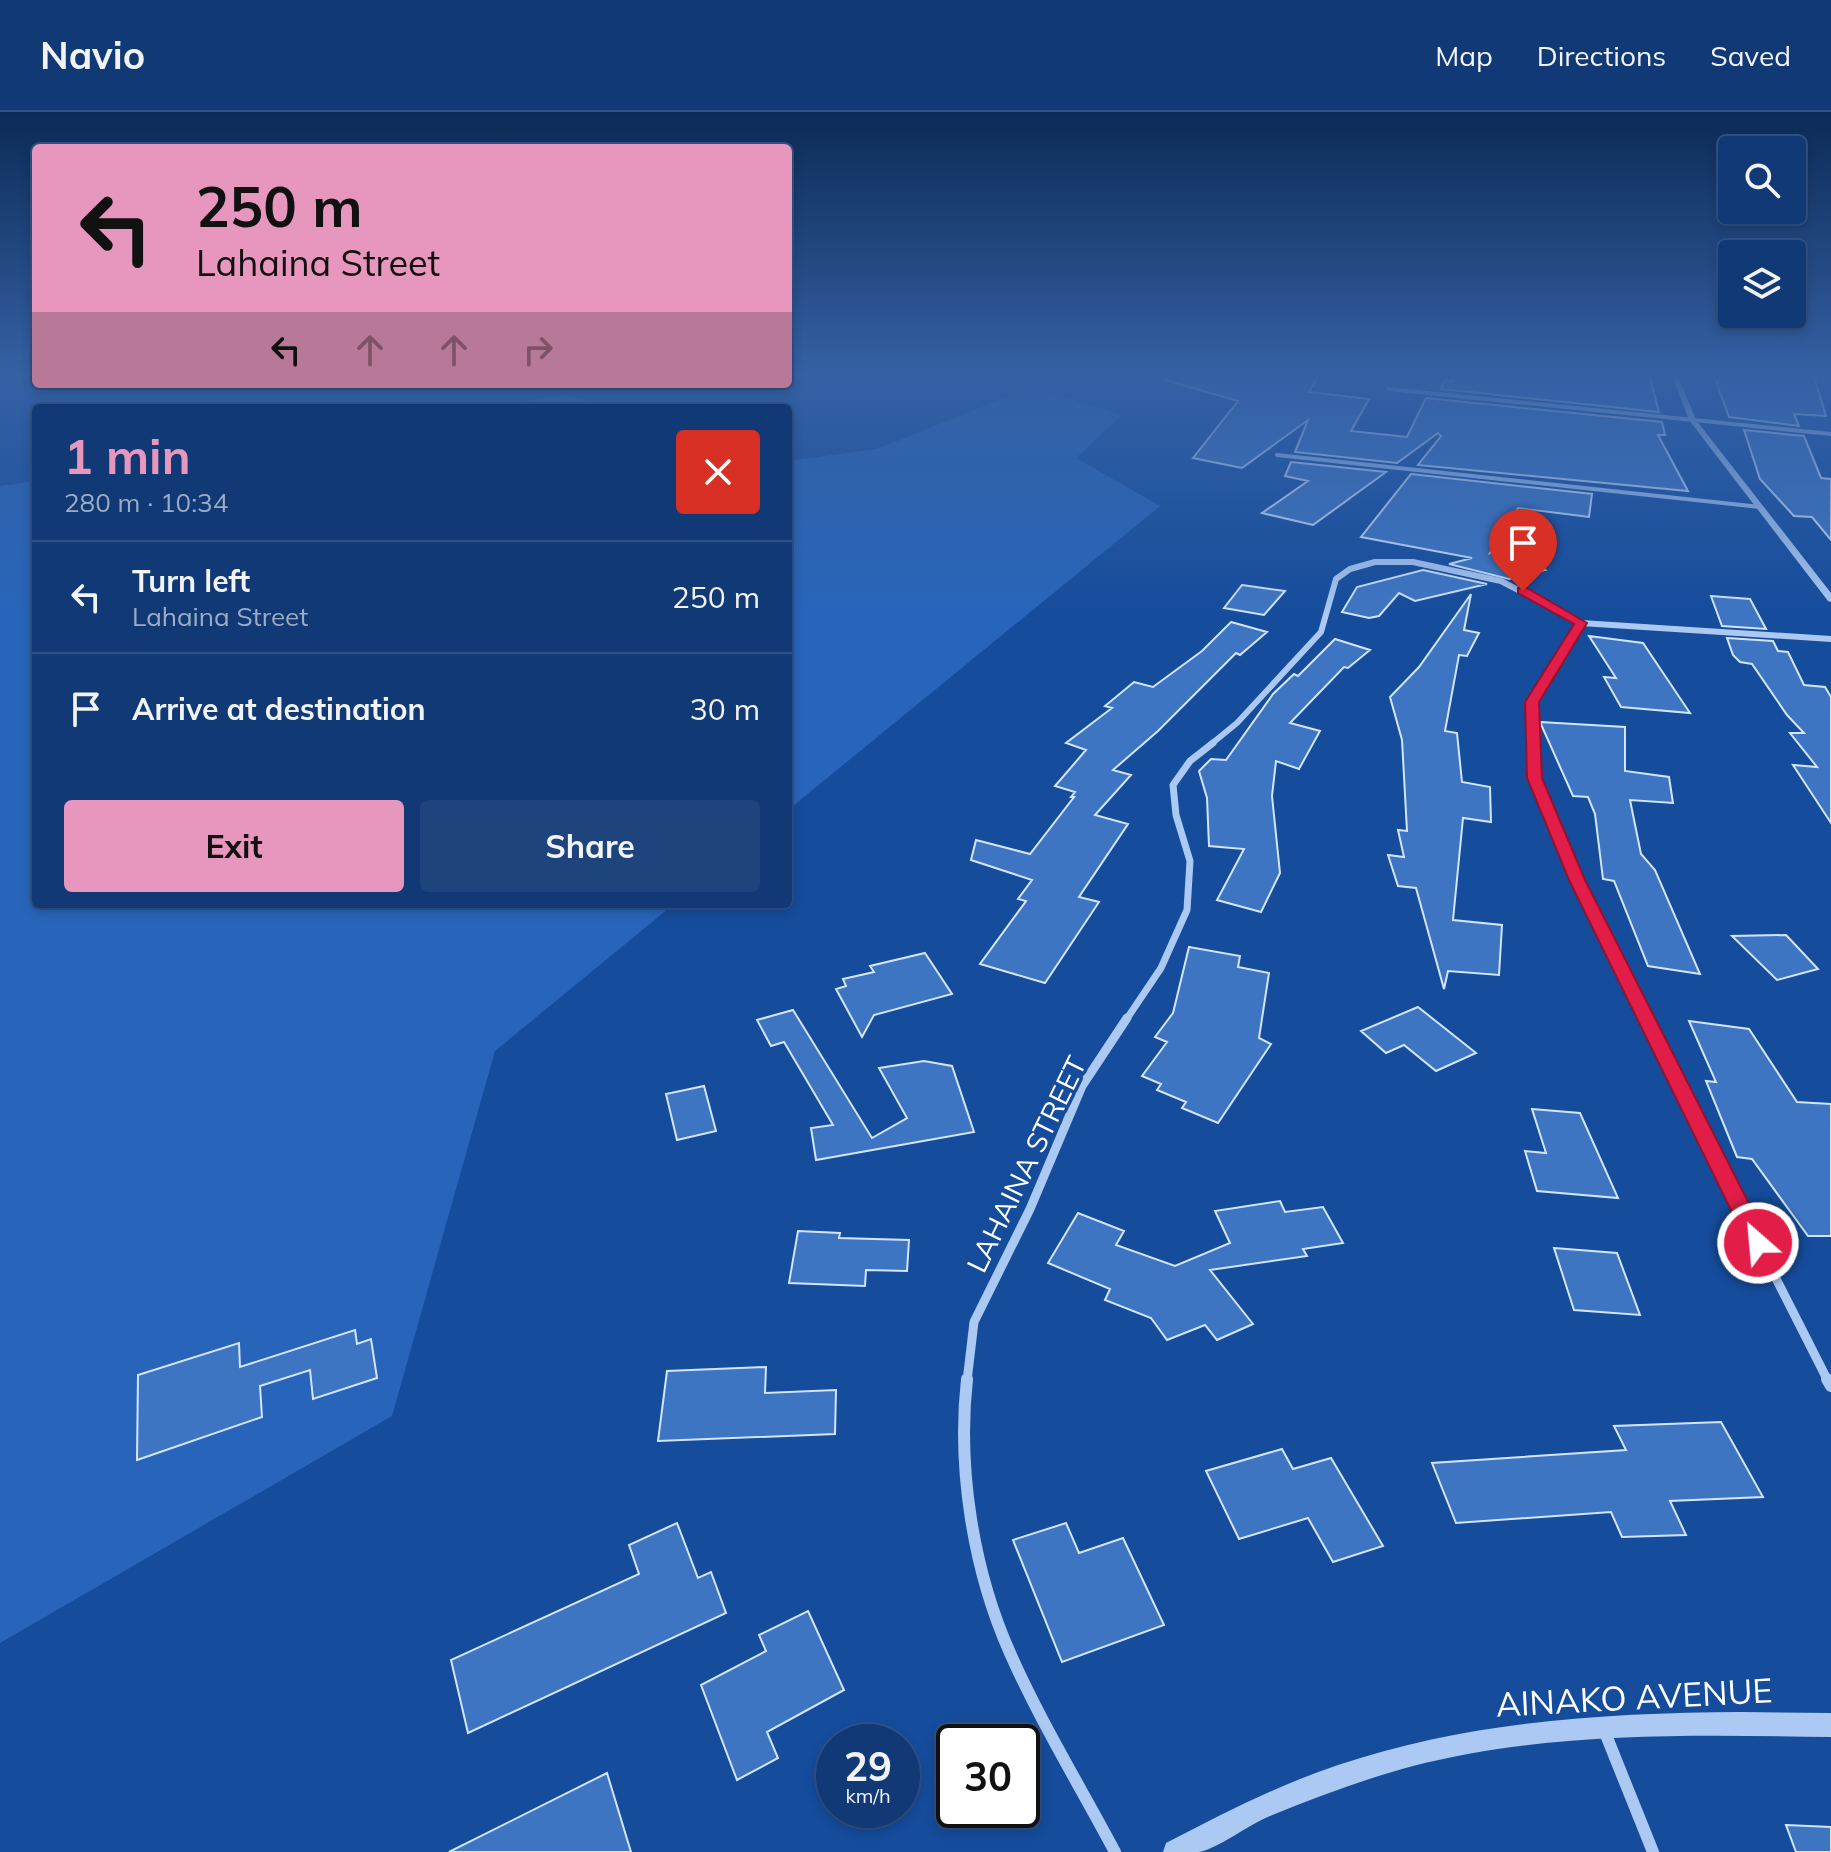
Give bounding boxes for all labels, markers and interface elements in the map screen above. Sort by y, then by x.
text: Navio [40,31,145,79]
text: Map [1435,38,1493,73]
text: Directions [1537,38,1666,73]
text: Saved [1710,38,1791,73]
map controls [1718,136,1806,328]
button: search [1718,136,1806,224]
text: 250 m [196,171,363,241]
icon: left [64,176,168,280]
text: Lahaina Street [196,240,440,285]
button: layers [1718,240,1806,328]
icon: left [264,328,308,372]
icon: ahead [348,328,392,372]
icon: ahead [432,328,476,372]
icon: right [516,328,560,372]
text: 1 min [64,426,191,486]
button: close [676,430,760,514]
text: 280 m · 10:34 [64,486,228,519]
pin [1489,509,1557,591]
icon: arrive [1501,521,1545,565]
text: Turn left [132,562,250,600]
icon: left [64,575,108,619]
text: 250 m [672,578,760,616]
text: Lahaina Street [132,600,308,633]
icon: arrive [64,687,108,731]
text: Arrive at destination [132,690,426,728]
text: 30 m [690,690,760,728]
button: Exit [64,800,404,892]
button: Share [420,800,760,892]
street label: LAHAINA STREET [959,1050,1094,1278]
position arrow [1716,1201,1800,1285]
street label: AINAKO AVENUE [1495,1668,1773,1726]
speed limit sign: 30 [936,1724,1040,1828]
text: 29 [844,1741,892,1791]
text: km/h [845,1783,891,1808]

